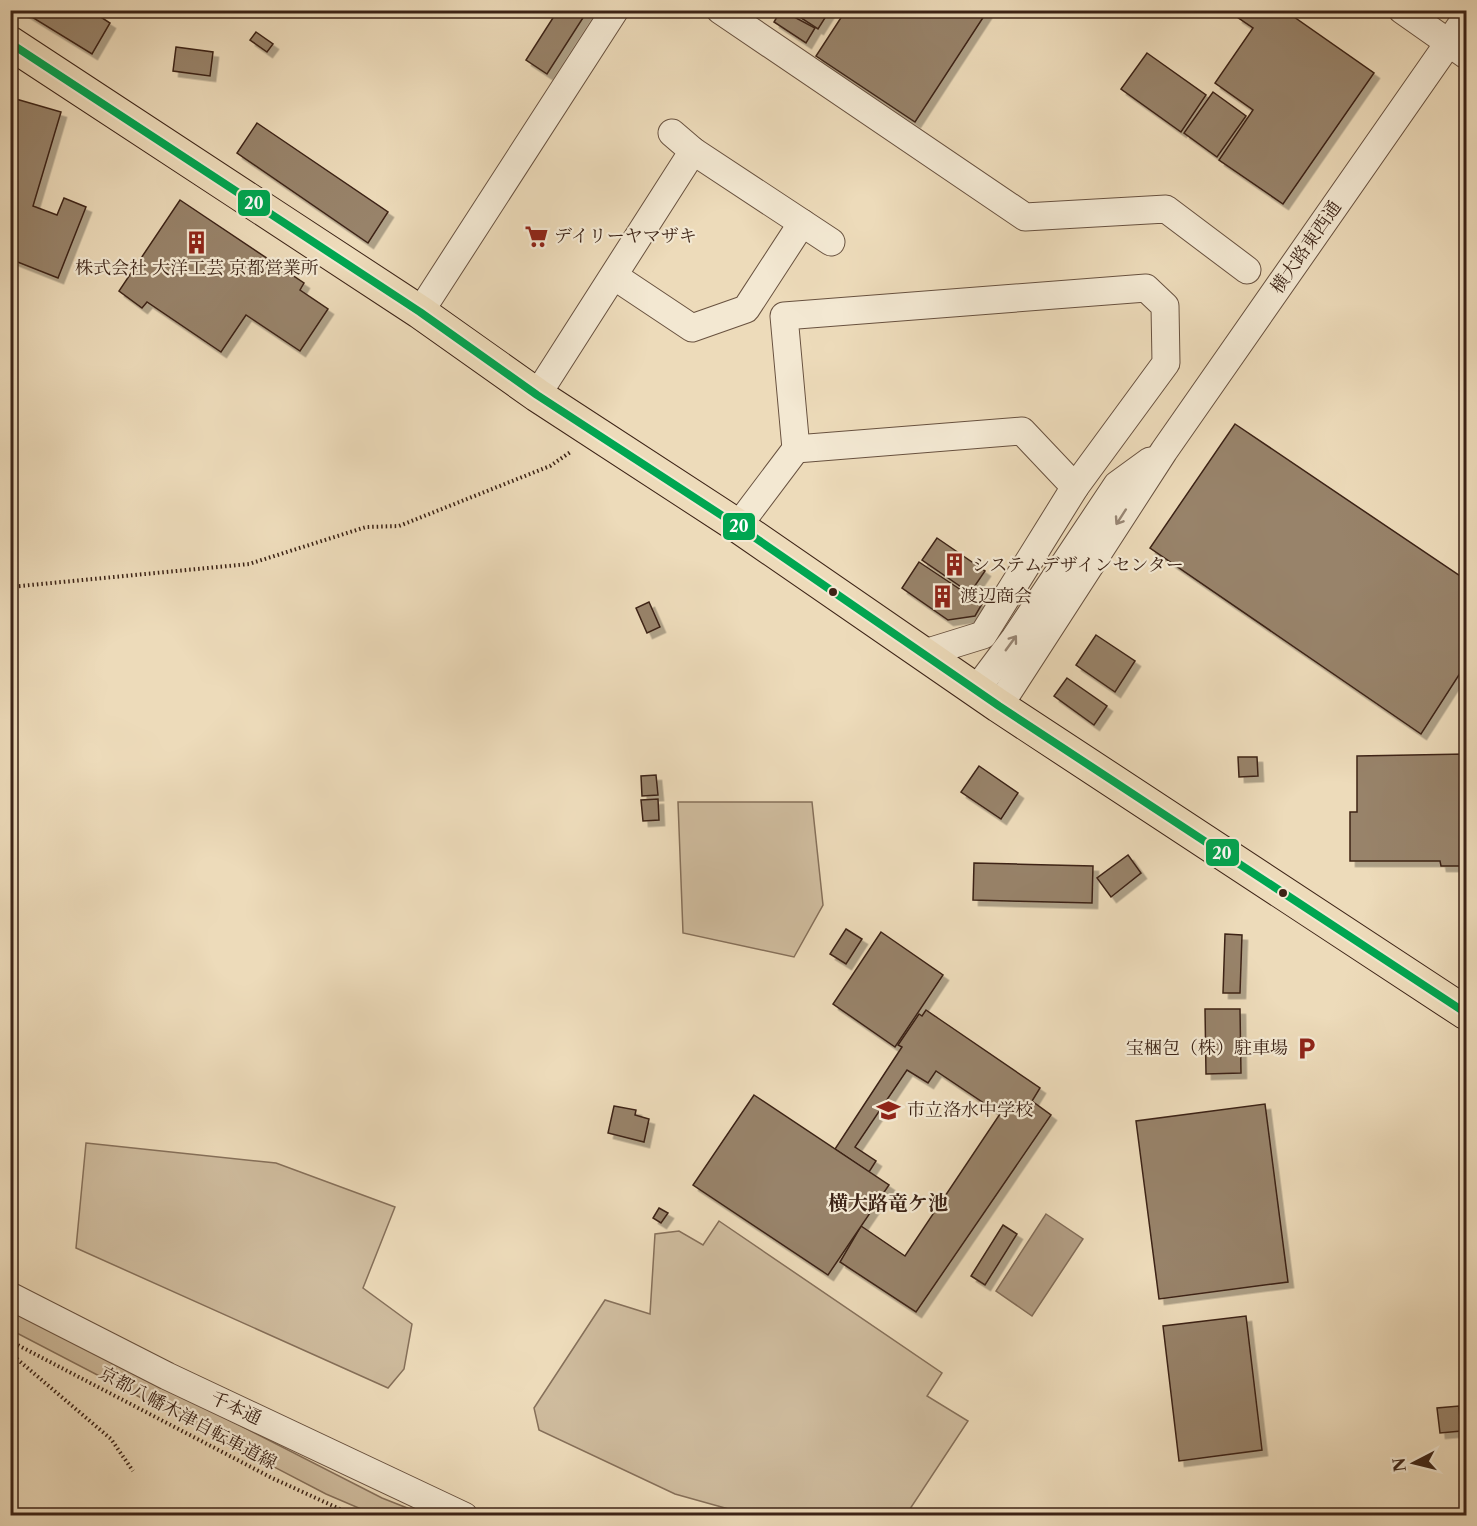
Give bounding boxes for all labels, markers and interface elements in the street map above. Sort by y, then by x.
line badge: 20 [237,189,271,217]
text: 20 [244,193,264,213]
street label: 横大路東西通 [1266,196,1346,298]
supermarket icon: デイリーヤマザキ [523,223,549,249]
place label: デイリーヤマザキ [554,225,697,247]
building icon: 株式会社 大洋工芸 京都営業所 [184,229,210,255]
place label: 株式会社 大洋工芸 京都営業所 [75,257,319,279]
one-way arrow [1114,509,1127,526]
line badge: 20 [722,512,756,541]
text: 20 [729,516,749,536]
building icon: システムデザインセンター [941,552,967,578]
place label: システムデザインセンター [972,554,1184,576]
building icon: 渡辺商会 [929,583,955,609]
place label: 渡辺商会 [960,585,1032,607]
unlabelled marker [827,586,839,598]
one-way arrow [1005,636,1017,652]
line badge: 20 [1205,838,1240,867]
text: 20 [1212,843,1232,863]
unlabelled marker [1277,887,1289,899]
parking icon: 宝梱包（株）駐車場 [1293,1035,1319,1061]
place label: 宝梱包（株）駐車場 [1126,1037,1288,1059]
school or university icon: 市立洛水中学校 [876,1097,902,1123]
place label: 市立洛水中学校 [907,1099,1033,1121]
district label: 横大路竜ケ池 [828,1191,948,1215]
street label: 京都八幡木津自転車道線 [95,1362,281,1474]
street label: 千本通 [207,1387,265,1429]
north arrow [1384,1433,1444,1493]
text: N [1388,1457,1410,1473]

